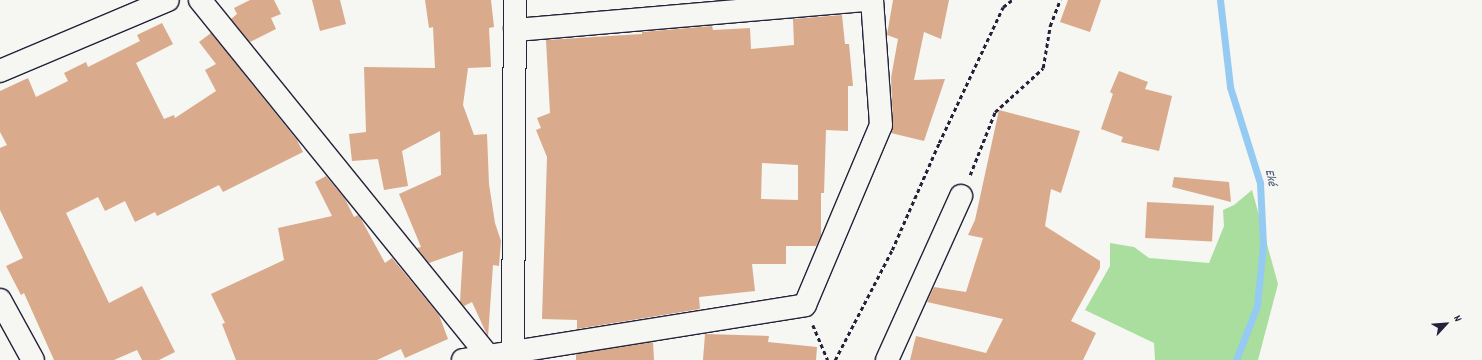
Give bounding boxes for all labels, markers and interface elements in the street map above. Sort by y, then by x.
water label: Eké [1260,168,1278,188]
north arrow [1426,304,1466,344]
text: N [1448,313,1465,325]

